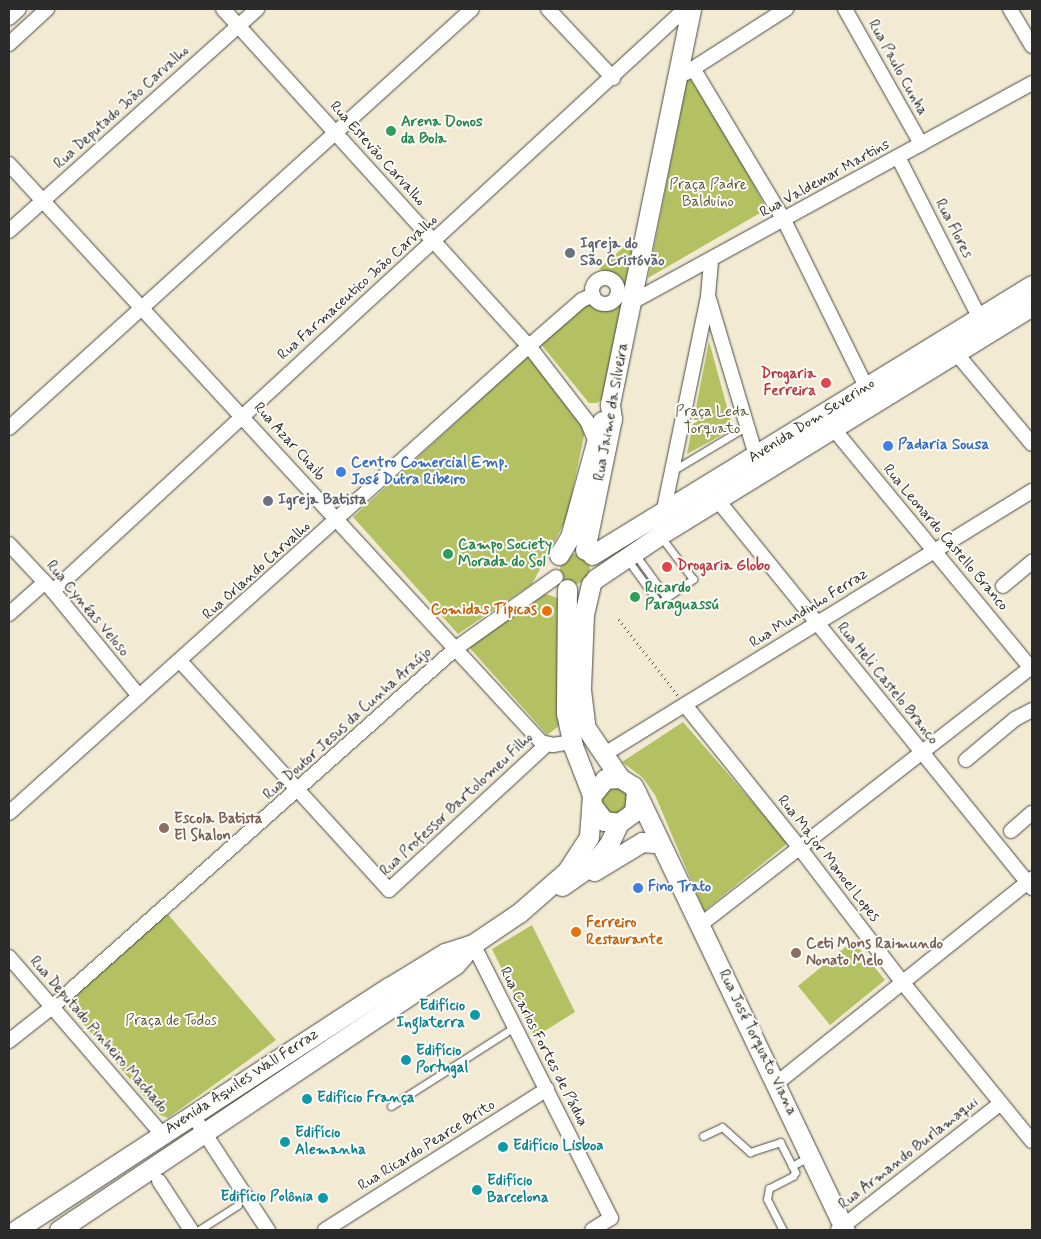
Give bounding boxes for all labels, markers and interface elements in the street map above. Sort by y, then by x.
street label: Rua Paulo Cunha [864,19,930,117]
street label: Rua Deputado João Carvalho [50,42,194,174]
street label: Rua Estevão Carvalho [326,98,428,210]
place label: Arena Donos da Bola [401,113,482,148]
marker: Arena Donos da Bola [385,125,397,137]
street label: Rua Valdemar Martins [758,136,892,222]
park label: Praça Padre Balduino [669,176,747,211]
street label: Rua Flores [930,196,976,262]
street label: Rua Farmaceutico João Carvalho [276,213,440,363]
place label: Igreja do São Cristóvão [580,235,665,270]
marker: Igreja do São Cristóvão [564,247,576,259]
street label: Rua Jaime da Silveira [591,343,633,481]
place label: Drogaria Ferreira [761,365,816,400]
street label: Avenida Dom Severino [746,375,878,467]
marker: Drogaria Ferreira [820,377,832,389]
street label: Rua Azar Chaib [249,399,329,485]
park label: Praça Leda Torquato [676,403,748,438]
place label: Padaria Sousa [898,437,988,455]
marker: Padaria Sousa [882,440,894,452]
place label: Centro Comercial Emp. José Dutra Ribeiro [351,454,501,489]
street label: Rua Leonardo Castello Branco [877,459,1013,617]
marker: Centro Comercial Emp. José Dutra Ribeiro [335,466,347,478]
place label: Igreja Batista [278,492,367,510]
marker: Igreja Batista [262,495,274,507]
street label: Rua Orlando Carvalho [200,518,314,624]
place label: Campo Society Morada do Sol [458,536,553,571]
marker: Campo Society Morada do Sol [442,548,454,560]
street label: Rua Cynéas Veloso [42,557,132,661]
place label: Drogaria Globo [677,558,770,576]
marker: Drogaria Globo [661,561,673,573]
street label: Rua Mundinho Ferraz [747,566,871,652]
place label: Ricardo Paraguassú [645,579,718,614]
marker: Ricardo Paraguassú [629,591,641,603]
place label: Comidas Típicas [432,602,537,620]
marker: Comidas Típicas [541,605,553,617]
street label: Rua Heli Castelo Branco [832,619,942,749]
street label: Rua Doutor Jesus da Cunha Araújo [263,646,433,802]
street label: Rua Professor Bartolomeu Filho [380,732,534,878]
street label: Rua Major Manoel Lopes [773,792,883,926]
place label: Escola Batista El Shalon [174,810,262,845]
marker: Escola Batista El Shalon [158,822,170,834]
place label: Fino Trato [648,879,710,897]
marker: Fino Trato [632,882,644,894]
place label: Ferreiro Restaurante [586,914,663,949]
marker: Ferreiro Restaurante [570,926,582,938]
place label: Ceti Mons Raimundo Nonato Melo [806,935,943,970]
marker: Ceti Mons Raimundo Nonato Melo [790,947,802,959]
street label: Rua Deputado Pinheiro Machado [26,954,170,1116]
street label: Rua Carlos Fortes de Pádua [496,966,590,1128]
street label: Rua José Torquato Viana [715,969,799,1117]
place label: Edifício Inglaterra [396,997,465,1032]
marker: Edifício Inglaterra [469,1009,481,1021]
park label: Praça de Todos [125,1013,217,1031]
street label: Avenida Aquiles Wall Ferraz [163,1026,321,1138]
place label: Edifício Portugal [416,1042,468,1077]
marker: Edifício Portugal [400,1054,412,1066]
place label: Edifício França [317,1090,414,1108]
marker: Edifício França [301,1093,313,1105]
street label: Rua Armando Burlamaqui [838,1096,980,1212]
street label: Rua Ricardo Pearce Brito [357,1098,497,1194]
place label: Edifício Alemanha [295,1124,366,1159]
marker: Edifício Alemanha [279,1136,291,1148]
place label: Edifício Lisboa [513,1138,605,1156]
marker: Edifício Lisboa [497,1141,509,1153]
place label: Edifício Barcelona [487,1172,549,1207]
marker: Edifício Barcelona [471,1184,483,1196]
place label: Edifício Polônia [222,1189,313,1207]
marker: Edifício Polônia [317,1192,329,1204]

